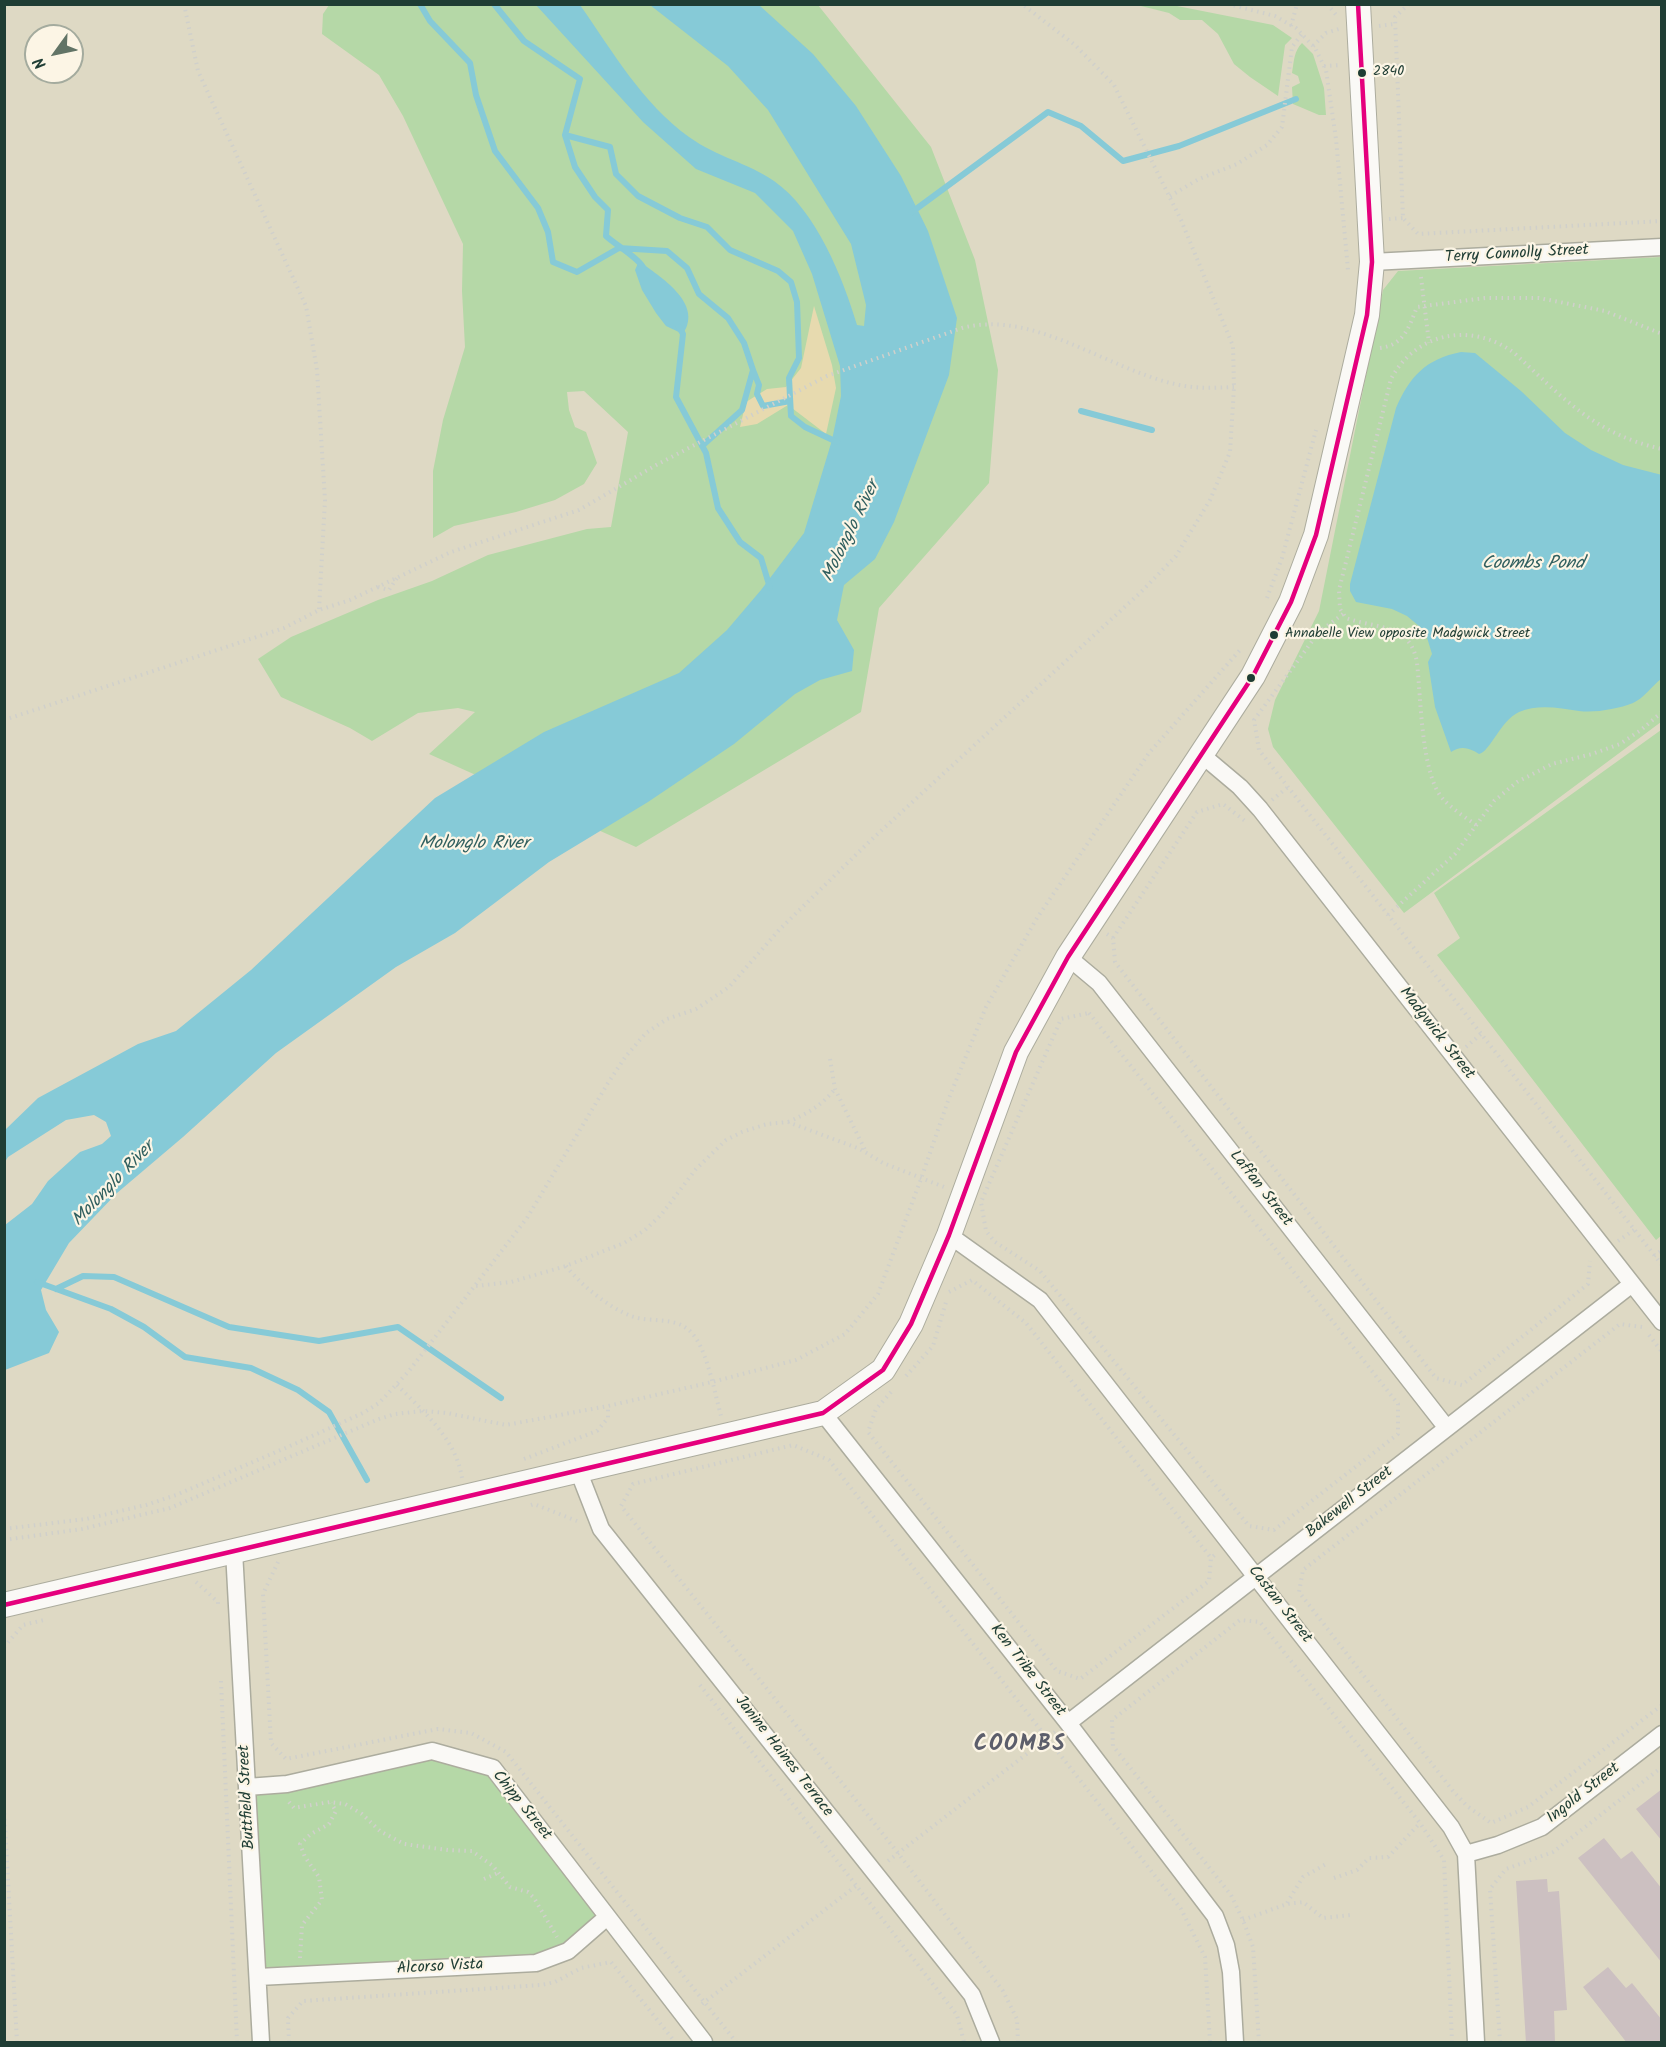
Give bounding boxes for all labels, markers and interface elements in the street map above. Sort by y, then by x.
north arrow [24,24,84,84]
text: N [27,52,53,74]
place label: 2840 [1373,65,1404,81]
marker: 2840 [1356,67,1368,79]
street label: Terry Connolly Street [1445,242,1589,268]
water label: Molonglo River [818,478,886,586]
water label: Coombs Pond [1482,554,1584,576]
place label: Annabelle View opposite Madgwick Street [1285,627,1530,643]
marker: Annabelle View opposite Madgwick Street [1268,629,1280,641]
unlabelled marker [1245,672,1257,684]
water label: Molonglo River [419,834,529,856]
street label: Madgwick Street [1394,984,1478,1084]
water label: Molonglo River [68,1138,160,1232]
street label: Laffan Street [1224,1147,1296,1231]
street label: Bakewell Street [1303,1463,1397,1543]
street label: Castan Street [1243,1562,1315,1648]
street label: Ken Tribe Street [985,1621,1069,1721]
street label: Janine Haines Terrace [730,1693,836,1821]
district label: COOMBS [974,1733,1066,1759]
street label: Buttfield Street [236,1744,260,1850]
street label: Ingold Street [1544,1760,1624,1828]
street label: Chipp Street [487,1767,555,1845]
street label: Alcorso Vista [396,1956,484,1980]

